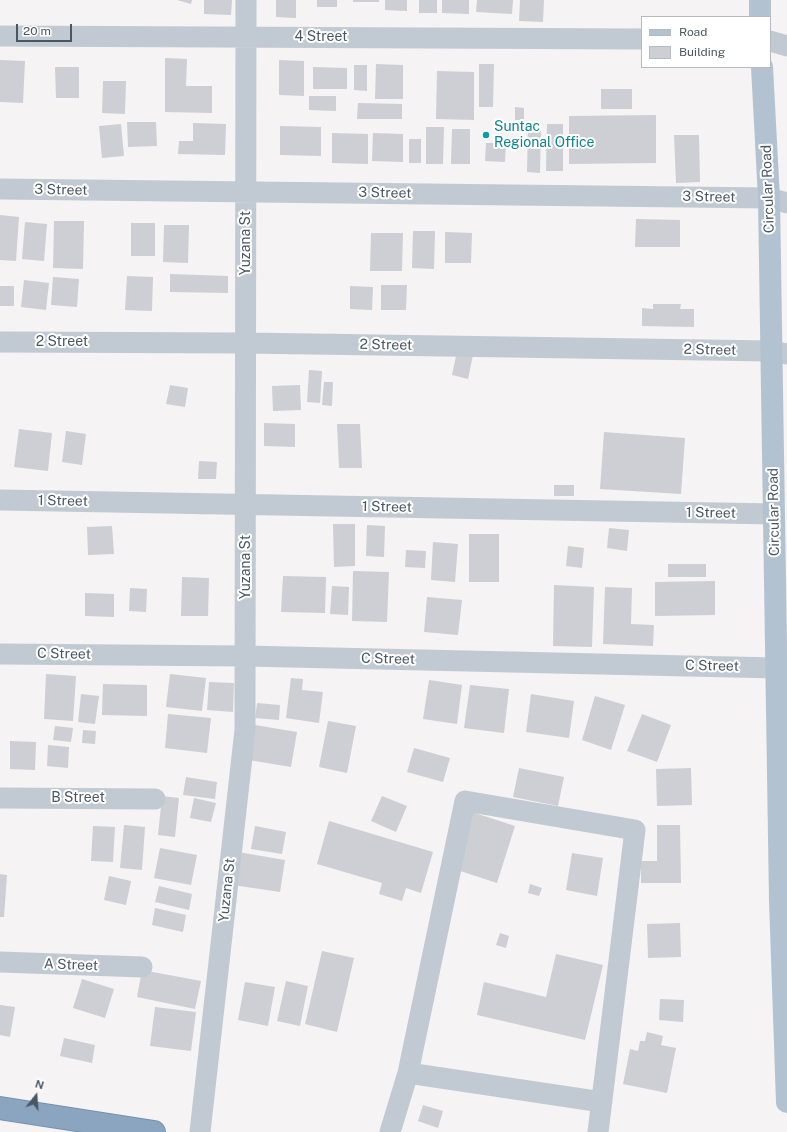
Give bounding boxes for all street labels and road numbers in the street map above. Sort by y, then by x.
street label: 4 Street [294,29,348,45]
street label: Circular Road [758,145,778,233]
street label: 3 Street [34,181,88,199]
street label: 3 Street [358,184,412,202]
street label: 3 Street [682,188,736,206]
street label: Yuzana St [238,211,254,275]
street label: 2 Street [36,334,88,350]
street label: 2 Street [360,336,412,354]
street label: 2 Street [684,341,736,359]
street label: Circular Road [765,468,783,556]
street label: 1 Street [38,492,88,510]
street label: 1 Street [362,498,412,516]
street label: 1 Street [686,504,736,522]
street label: Yuzana St [238,535,254,599]
street label: C Street [37,645,91,663]
street label: C Street [361,650,415,668]
street label: C Street [685,657,739,675]
street label: B Street [51,790,105,806]
street label: Yuzana St [215,857,239,923]
street label: A Street [44,956,98,974]

